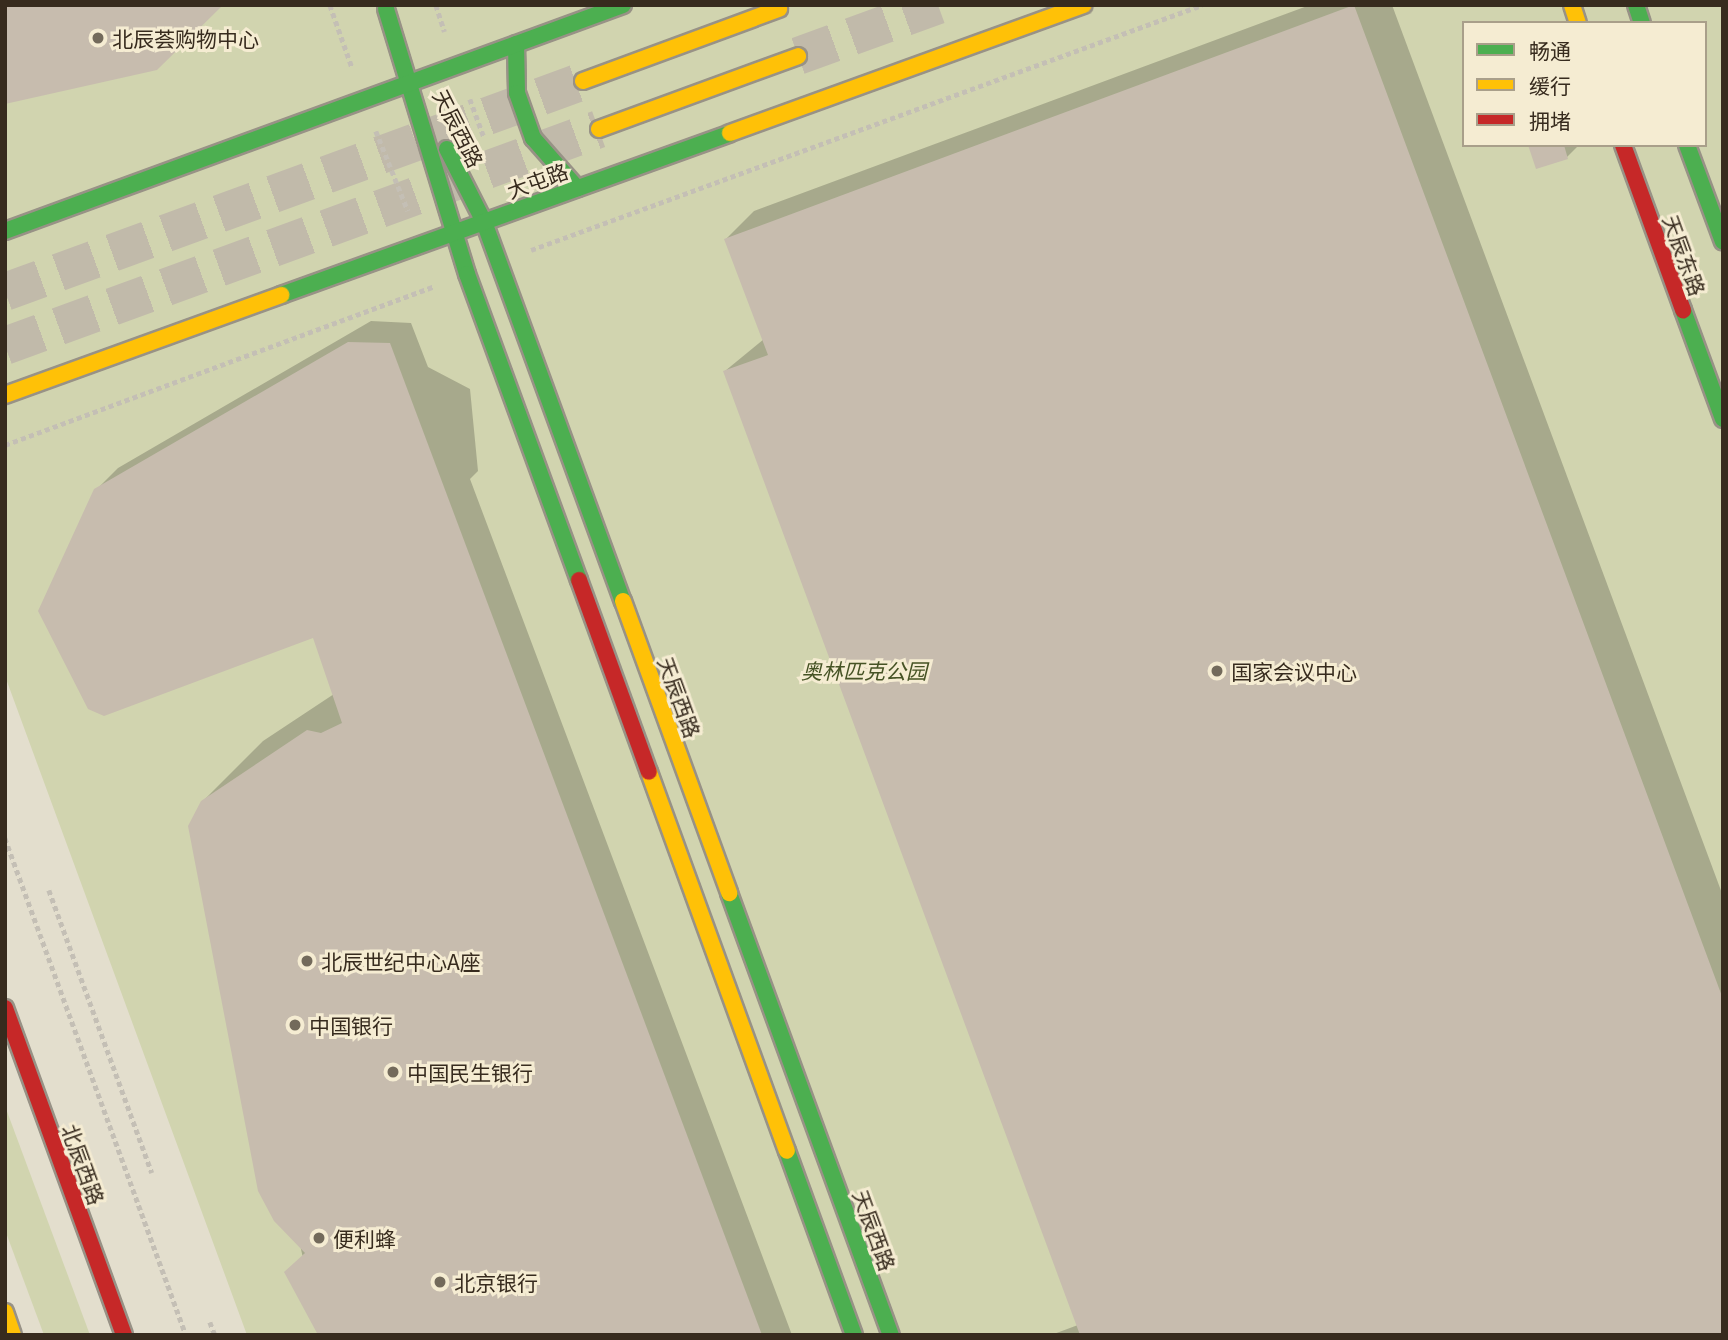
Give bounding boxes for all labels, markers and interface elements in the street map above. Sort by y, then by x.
legend [1462,21,1707,147]
place label: 北辰荟购物中心 [112,25,259,51]
marker: 北辰荟购物中心 [90,30,106,46]
text: 畅通 [1529,35,1571,65]
text: 缓行 [1529,70,1571,100]
street label: 天辰西路 [429,85,489,171]
text: 拥堵 [1529,105,1571,135]
street label: 大屯路 [503,157,571,203]
street label: 天辰东路 [1659,211,1711,299]
street label: 天辰西路 [654,653,706,741]
park label: 奥林匹克公园 [801,657,927,683]
place label: 国家会议中心 [1231,658,1357,684]
marker: 国家会议中心 [1209,663,1225,679]
place label: 北辰世纪中心A座 [321,948,481,974]
marker: 北辰世纪中心A座 [299,953,315,969]
place label: 中国银行 [309,1012,393,1038]
marker: 中国银行 [287,1017,303,1033]
place label: 中国民生银行 [407,1059,533,1085]
marker: 中国民生银行 [385,1064,401,1080]
street label: 北辰西路 [58,1120,110,1208]
street label: 天辰西路 [849,1186,901,1274]
place label: 便利蜂 [333,1225,396,1251]
marker: 便利蜂 [311,1230,327,1246]
place label: 北京银行 [454,1269,538,1295]
marker: 北京银行 [432,1274,448,1290]

